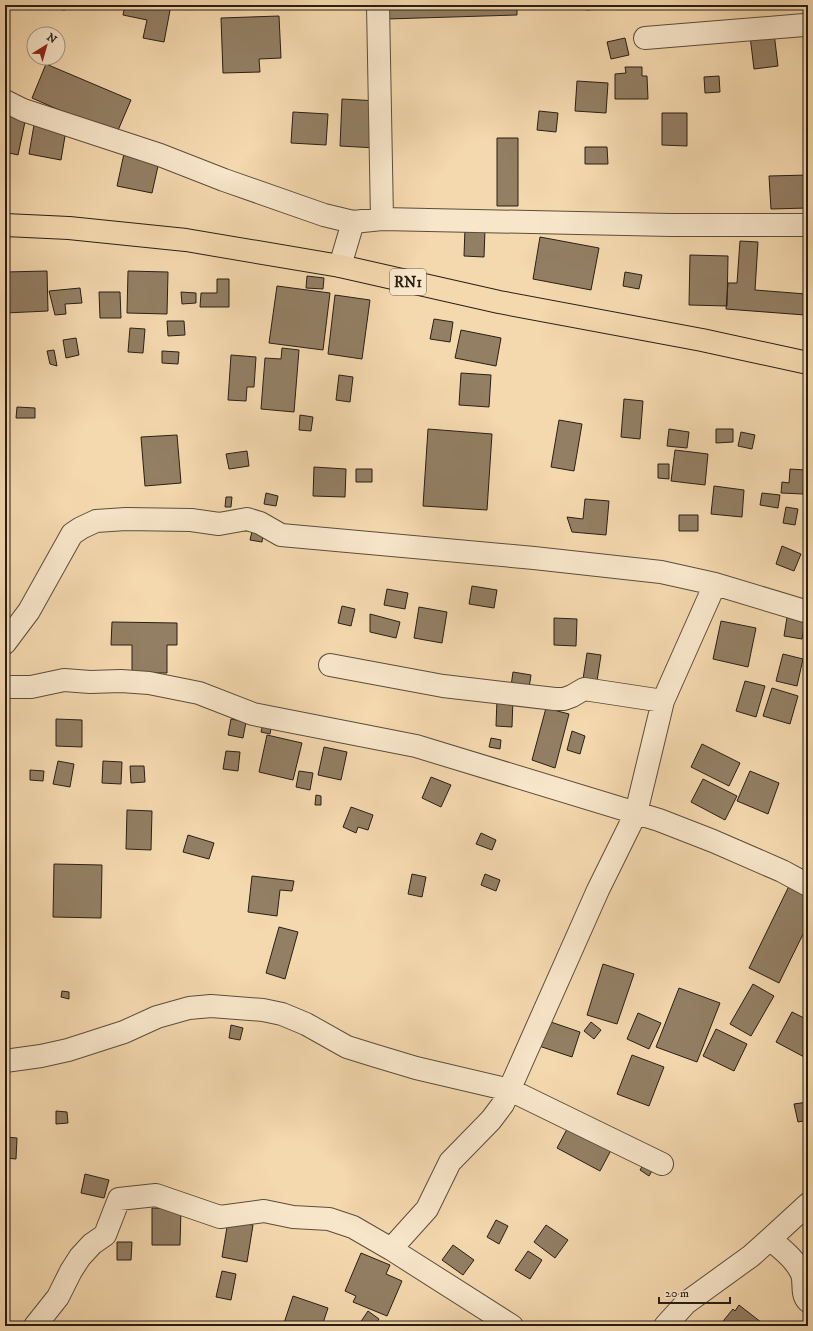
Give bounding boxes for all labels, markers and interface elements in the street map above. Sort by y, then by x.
north arrow [26,26,66,66]
text: N [44,31,59,47]
road number: RN1 [390,269,426,295]
scale bar [659,1279,730,1305]
text: 20 m [665,1286,689,1301]

